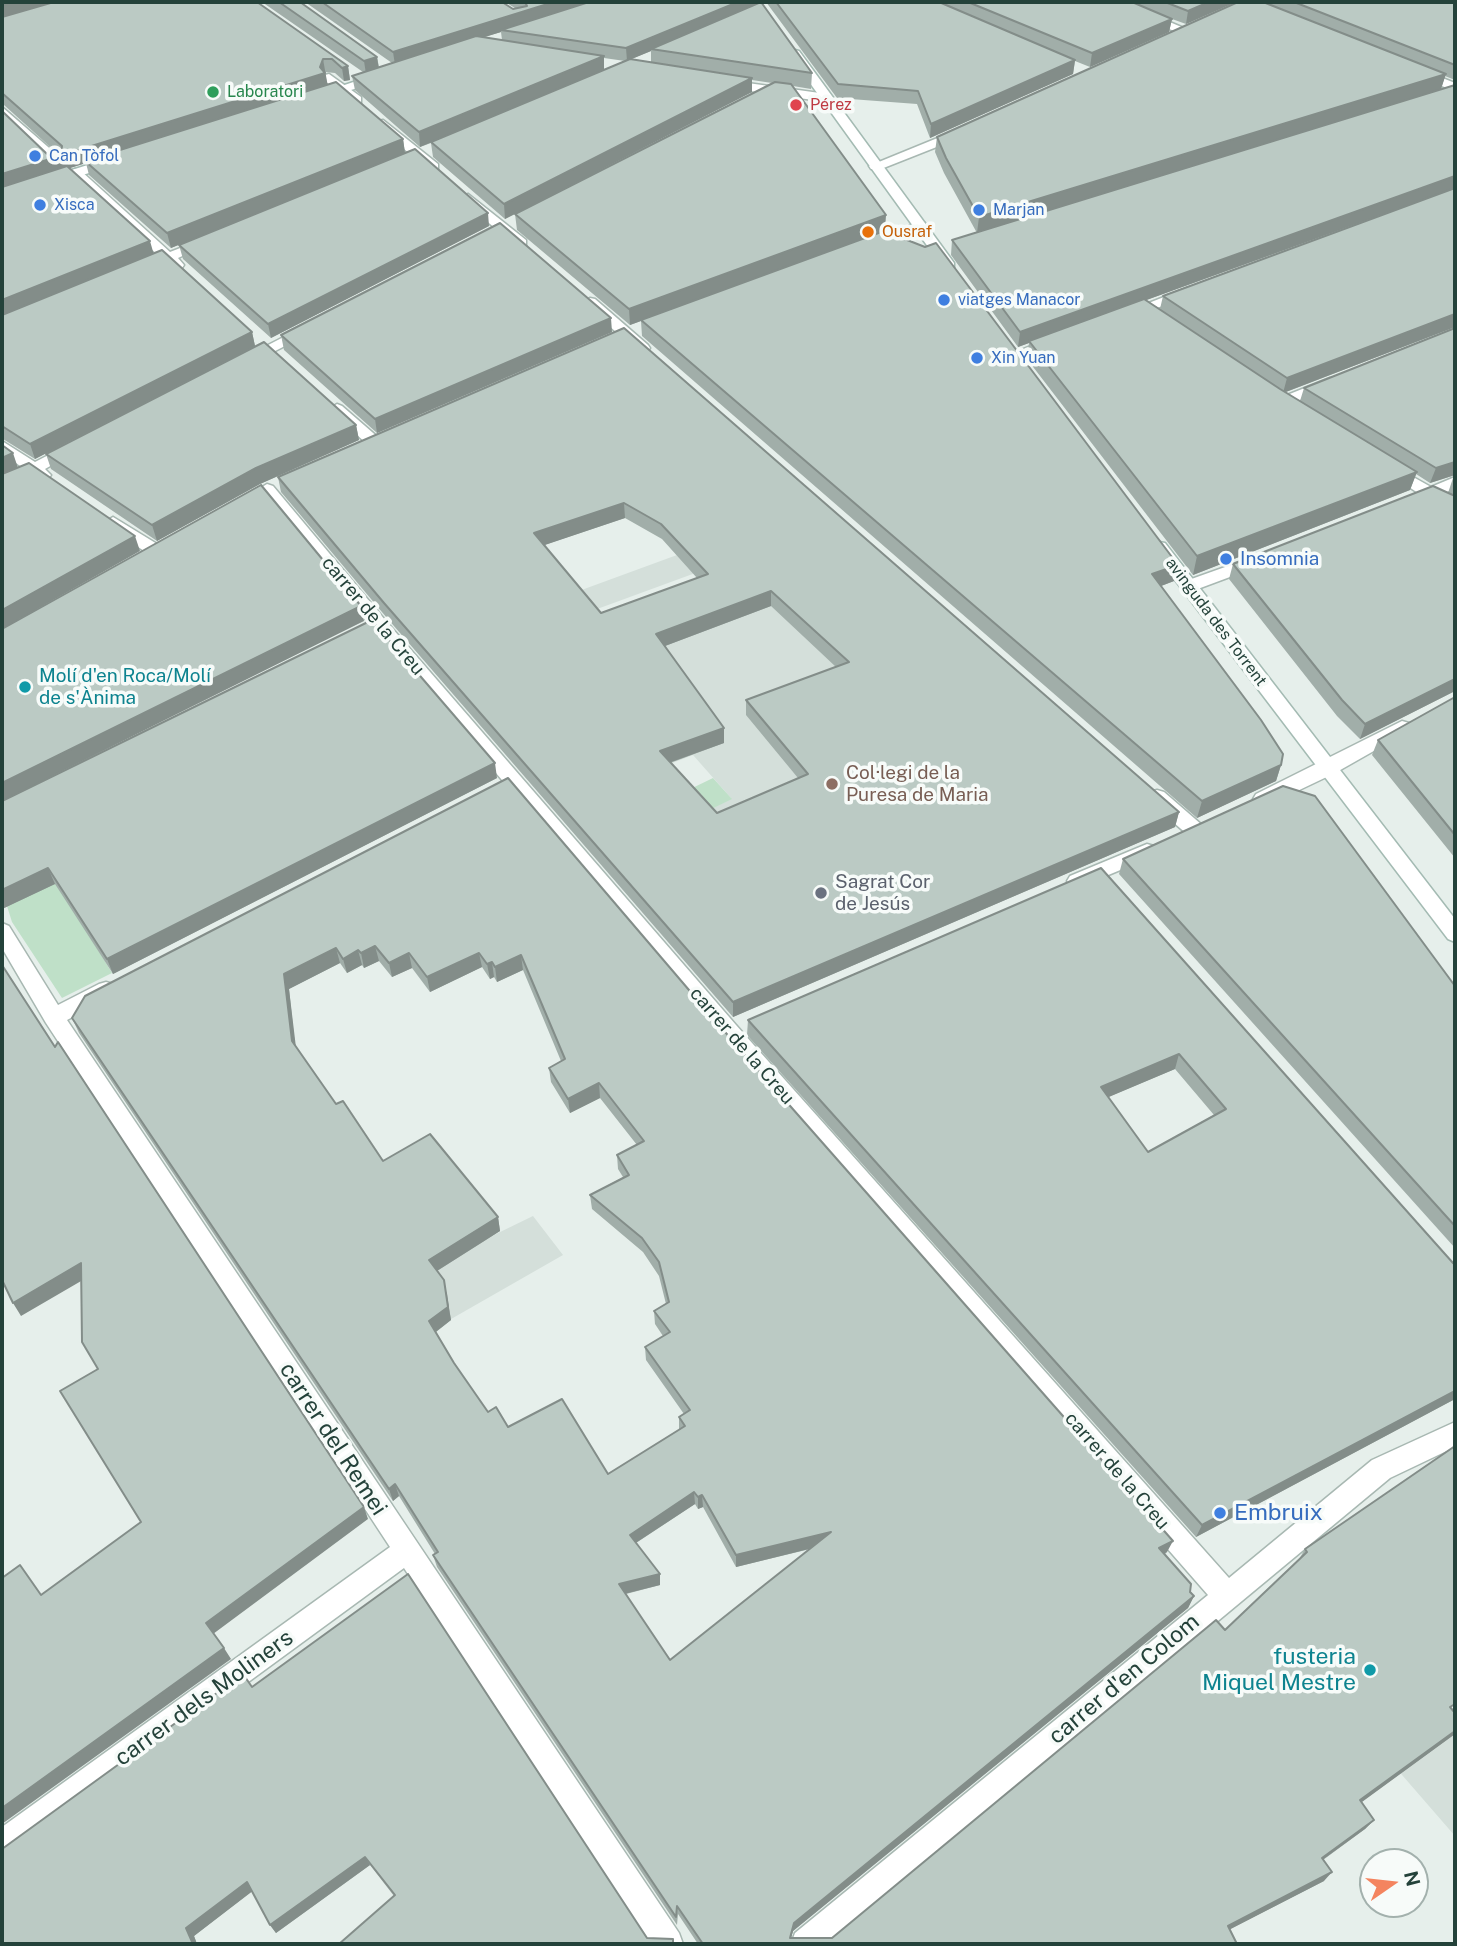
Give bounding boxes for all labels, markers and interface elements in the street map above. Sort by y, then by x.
place label: Laboratori [227,82,303,102]
marker: Laboratori [205,84,221,100]
place label: Pérez [810,95,852,115]
marker: Pérez [788,97,804,113]
place label: Can Tòfol [49,146,119,166]
marker: Can Tòfol [27,148,43,164]
place label: Xisca [54,195,94,215]
marker: Xisca [32,197,48,213]
place label: Marjan [993,200,1044,220]
marker: Marjan [971,202,987,218]
place label: Ousraf [882,222,932,242]
marker: Ousraf [860,224,876,240]
place label: viatges Manacor [958,290,1081,310]
marker: viatges Manacor [936,292,952,308]
place label: Xin Yuan [991,348,1056,368]
marker: Xin Yuan [969,350,985,366]
place label: Insomnia [1240,548,1319,570]
marker: Insomnia [1218,551,1234,567]
street label: carrer de la Creu [317,552,429,680]
street label: avinguda des Torrent [1161,554,1271,690]
place label: Molí d'en Roca/Molí de s'Ànima [39,665,211,709]
marker: Molí d'en Roca/Molí de s'Ànima [17,679,33,695]
place label: Col·legi de la Puresa de Maria [846,762,989,806]
marker: Col·legi de la Puresa de Maria [824,776,840,792]
place label: Sagrat Cor de Jesús [835,871,930,915]
marker: Sagrat Cor de Jesús [813,885,829,901]
street label: carrer de la Creu [685,983,799,1109]
street label: carrer del Remei [273,1357,393,1521]
street label: carrer de la Creu [1060,1408,1174,1534]
place label: Embruix [1234,1499,1323,1527]
marker: Embruix [1212,1505,1228,1521]
street label: carrer d'en Colom [1043,1608,1205,1750]
street label: carrer dels Moliners [109,1624,299,1772]
place label: fusteria Miquel Mestre [1202,1643,1356,1697]
marker: fusteria Miquel Mestre [1362,1662,1378,1678]
north arrow [1359,1848,1429,1918]
text: N [1400,1869,1425,1888]

